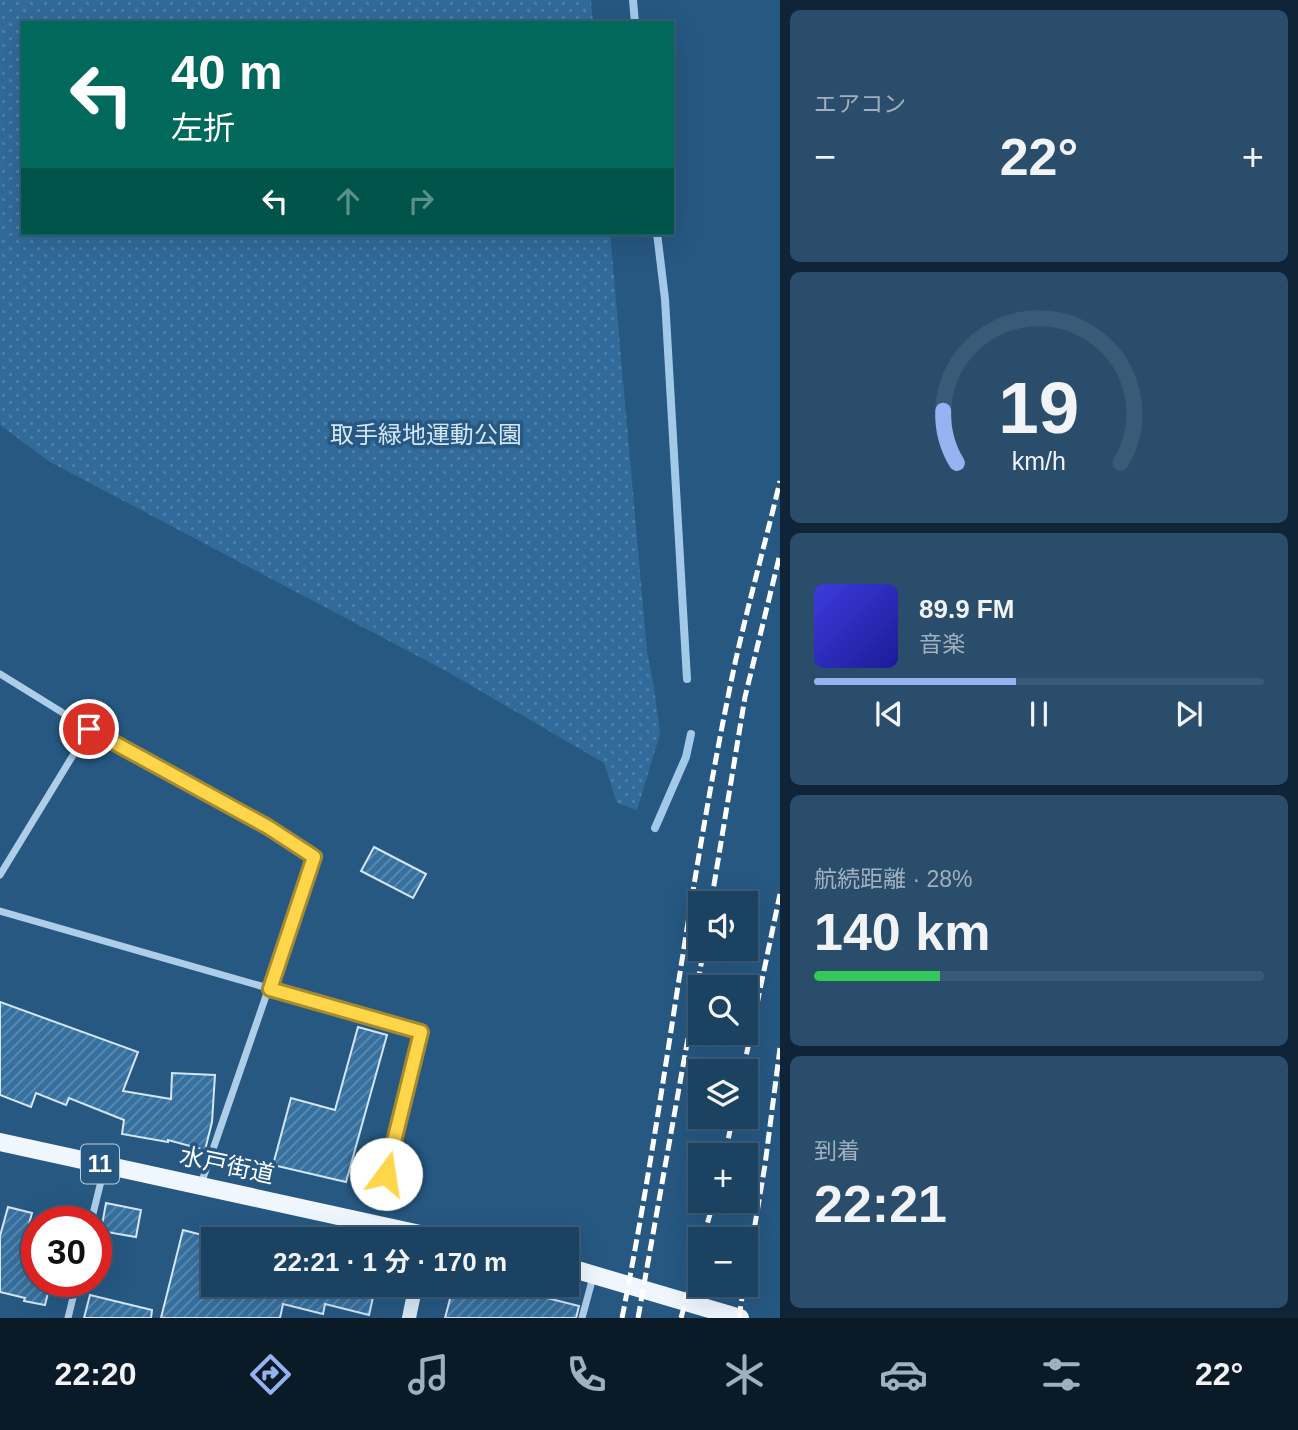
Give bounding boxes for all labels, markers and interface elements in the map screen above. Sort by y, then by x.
text: 40 m [171,45,283,99]
icon: left [56,49,147,140]
text: エアコン [814,91,906,117]
text: 左折 [171,110,235,146]
text: 22° [1000,128,1078,186]
text: − [814,136,836,178]
text: + [1242,136,1264,178]
icon: left [256,182,294,220]
icon: ahead [329,182,367,220]
icon: right [402,182,440,220]
text: 19 [999,368,1079,449]
park label: 取手緑地運動公園 [330,421,522,448]
text: km/h [1012,447,1066,475]
text: 89.9 FM [919,594,1014,624]
text: 音楽 [919,631,965,657]
icon: previous [870,695,908,733]
icon: pause [1020,695,1058,733]
icon: next [1170,695,1208,733]
pin [59,699,119,759]
icon: arrive [70,710,108,748]
text: 航続距離 · 28% [814,866,972,892]
map controls [688,891,758,1297]
button: sound [688,891,758,961]
text: 140 km [814,903,990,961]
button: search [688,975,758,1045]
button: layers [688,1059,758,1129]
position arrow [349,1137,423,1211]
text: 到着 [814,1138,860,1164]
street label: 水戸街道 [177,1142,277,1188]
button: + [688,1143,758,1213]
road number: 11 [81,1144,119,1184]
text: 22:21 [814,1175,947,1233]
speed limit sign: 30 [21,1206,112,1297]
button: − [688,1227,758,1297]
text: 22:21 · 1 分 · 170 m [273,1247,507,1277]
icon: directions [246,1350,295,1399]
icon: music [404,1350,453,1399]
icon: phone [562,1350,611,1399]
icon: climate [720,1350,769,1399]
icon: car [879,1350,928,1399]
icon: filters [1037,1350,1086,1399]
text: 22:20 [55,1356,136,1392]
text: 22° [1195,1356,1243,1392]

